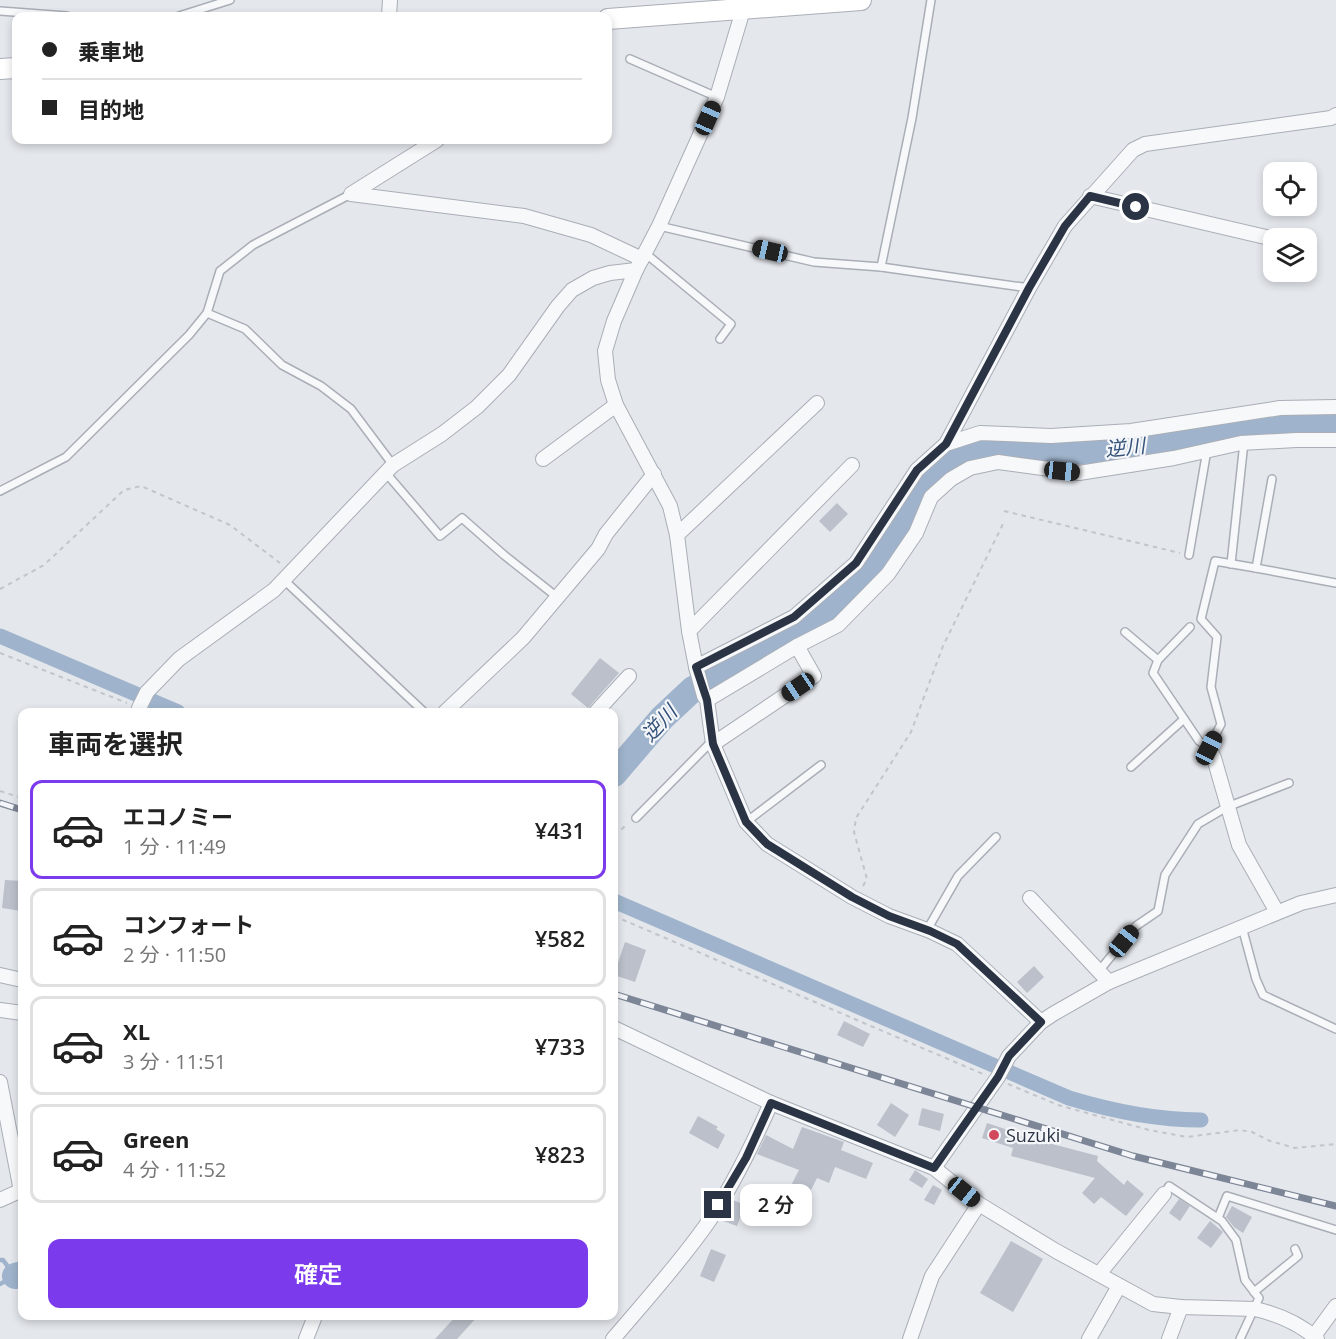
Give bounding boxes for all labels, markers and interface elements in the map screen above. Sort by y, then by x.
text: 乗車地 [78,36,144,66]
text: 目的地 [78,94,144,124]
car [692,98,724,138]
map controls [1263,162,1317,282]
button: locate [1263,162,1317,216]
route start [1122,193,1149,220]
button: layers [1263,228,1317,282]
car [750,238,790,264]
water label: 逆川 [1104,431,1148,463]
car [1043,460,1081,482]
car [778,669,818,705]
water label: 逆川 [635,698,684,747]
text: 車両を選択 [48,725,183,762]
car [1193,728,1225,768]
text: エコノミー [123,801,233,831]
icon: car [51,803,105,857]
text: ¥431 [535,815,585,845]
text: 1 分 · 11:49 [123,833,226,860]
text: コンフォート [123,909,254,939]
icon: car [51,911,105,965]
car [1106,921,1142,961]
text: ¥582 [535,923,585,953]
text: 2 分 · 11:50 [123,941,226,968]
text: XL [123,1016,150,1046]
icon: car [51,1019,105,1073]
text: ¥733 [535,1031,585,1061]
text: 3 分 · 11:51 [123,1048,226,1075]
place label: Suzuki [1006,1123,1060,1147]
text: Green [123,1124,189,1154]
icon: car [51,1127,105,1181]
marker: Suzuki [987,1128,1001,1142]
text: ¥823 [535,1139,585,1169]
text: 4 分 · 11:52 [123,1156,226,1183]
car [944,1174,984,1210]
callout: 2 分 [739,1184,811,1226]
route end [704,1191,731,1218]
text: 2 分 [758,1191,794,1218]
button: 確定 [48,1239,588,1308]

